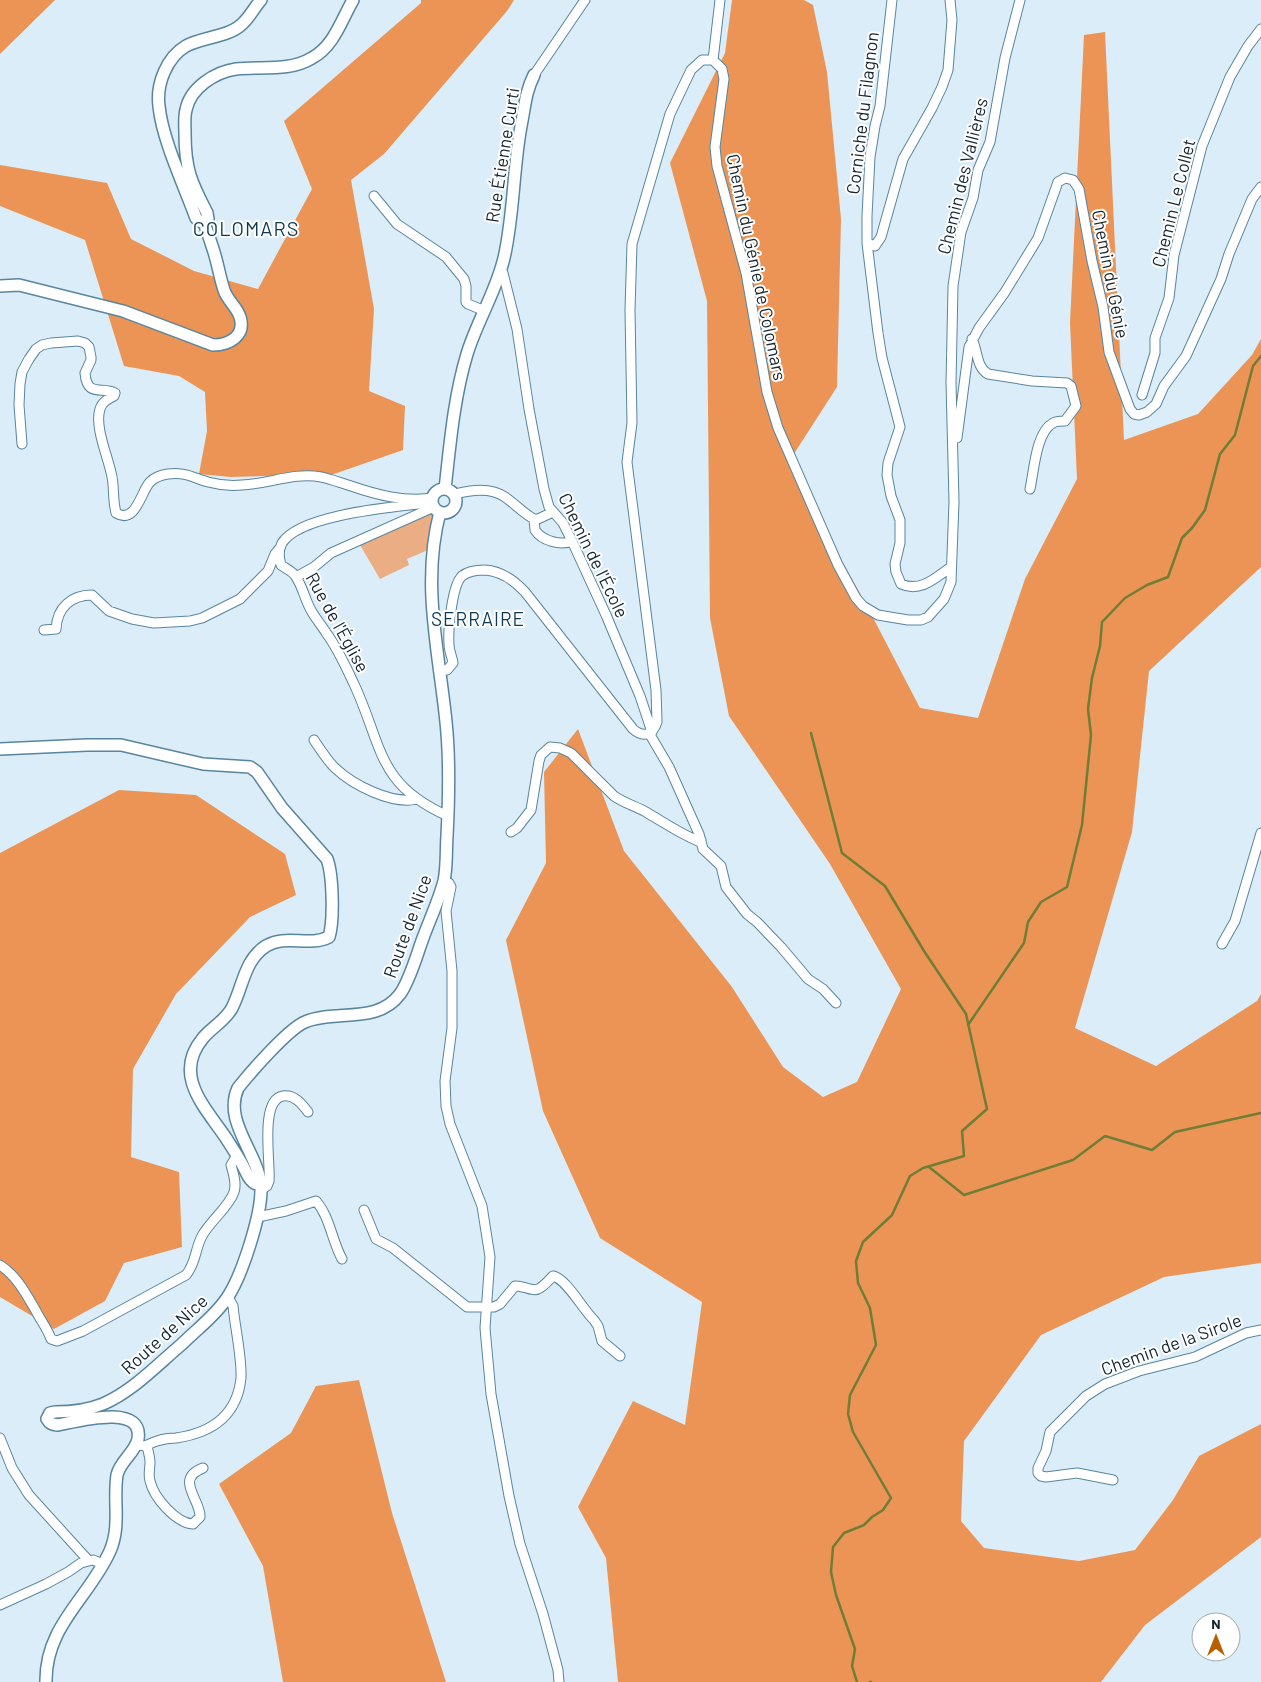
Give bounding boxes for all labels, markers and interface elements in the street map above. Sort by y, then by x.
street label: Corniche du Filagnon [841,30,883,196]
street label: Rue Étienne Curti [480,86,524,224]
street label: Chemin des Vallières [932,96,992,256]
street label: Chemin Le Collet [1146,137,1200,269]
street label: Chemin du Génie de Colomars [722,152,792,382]
street label: Chemin du Génie [1088,208,1134,340]
district label: COLOMARS [193,216,299,240]
street label: Chemin de l'École [554,489,634,621]
street label: Rue de l'Église [301,568,375,676]
district label: SERRAIRE [431,607,525,630]
street label: Route de Nice [378,871,436,981]
street label: Route de Nice [116,1289,212,1379]
street label: Chemin de la Sirole [1098,1308,1244,1380]
north arrow [1191,1612,1241,1662]
text: N [1211,1615,1221,1632]

